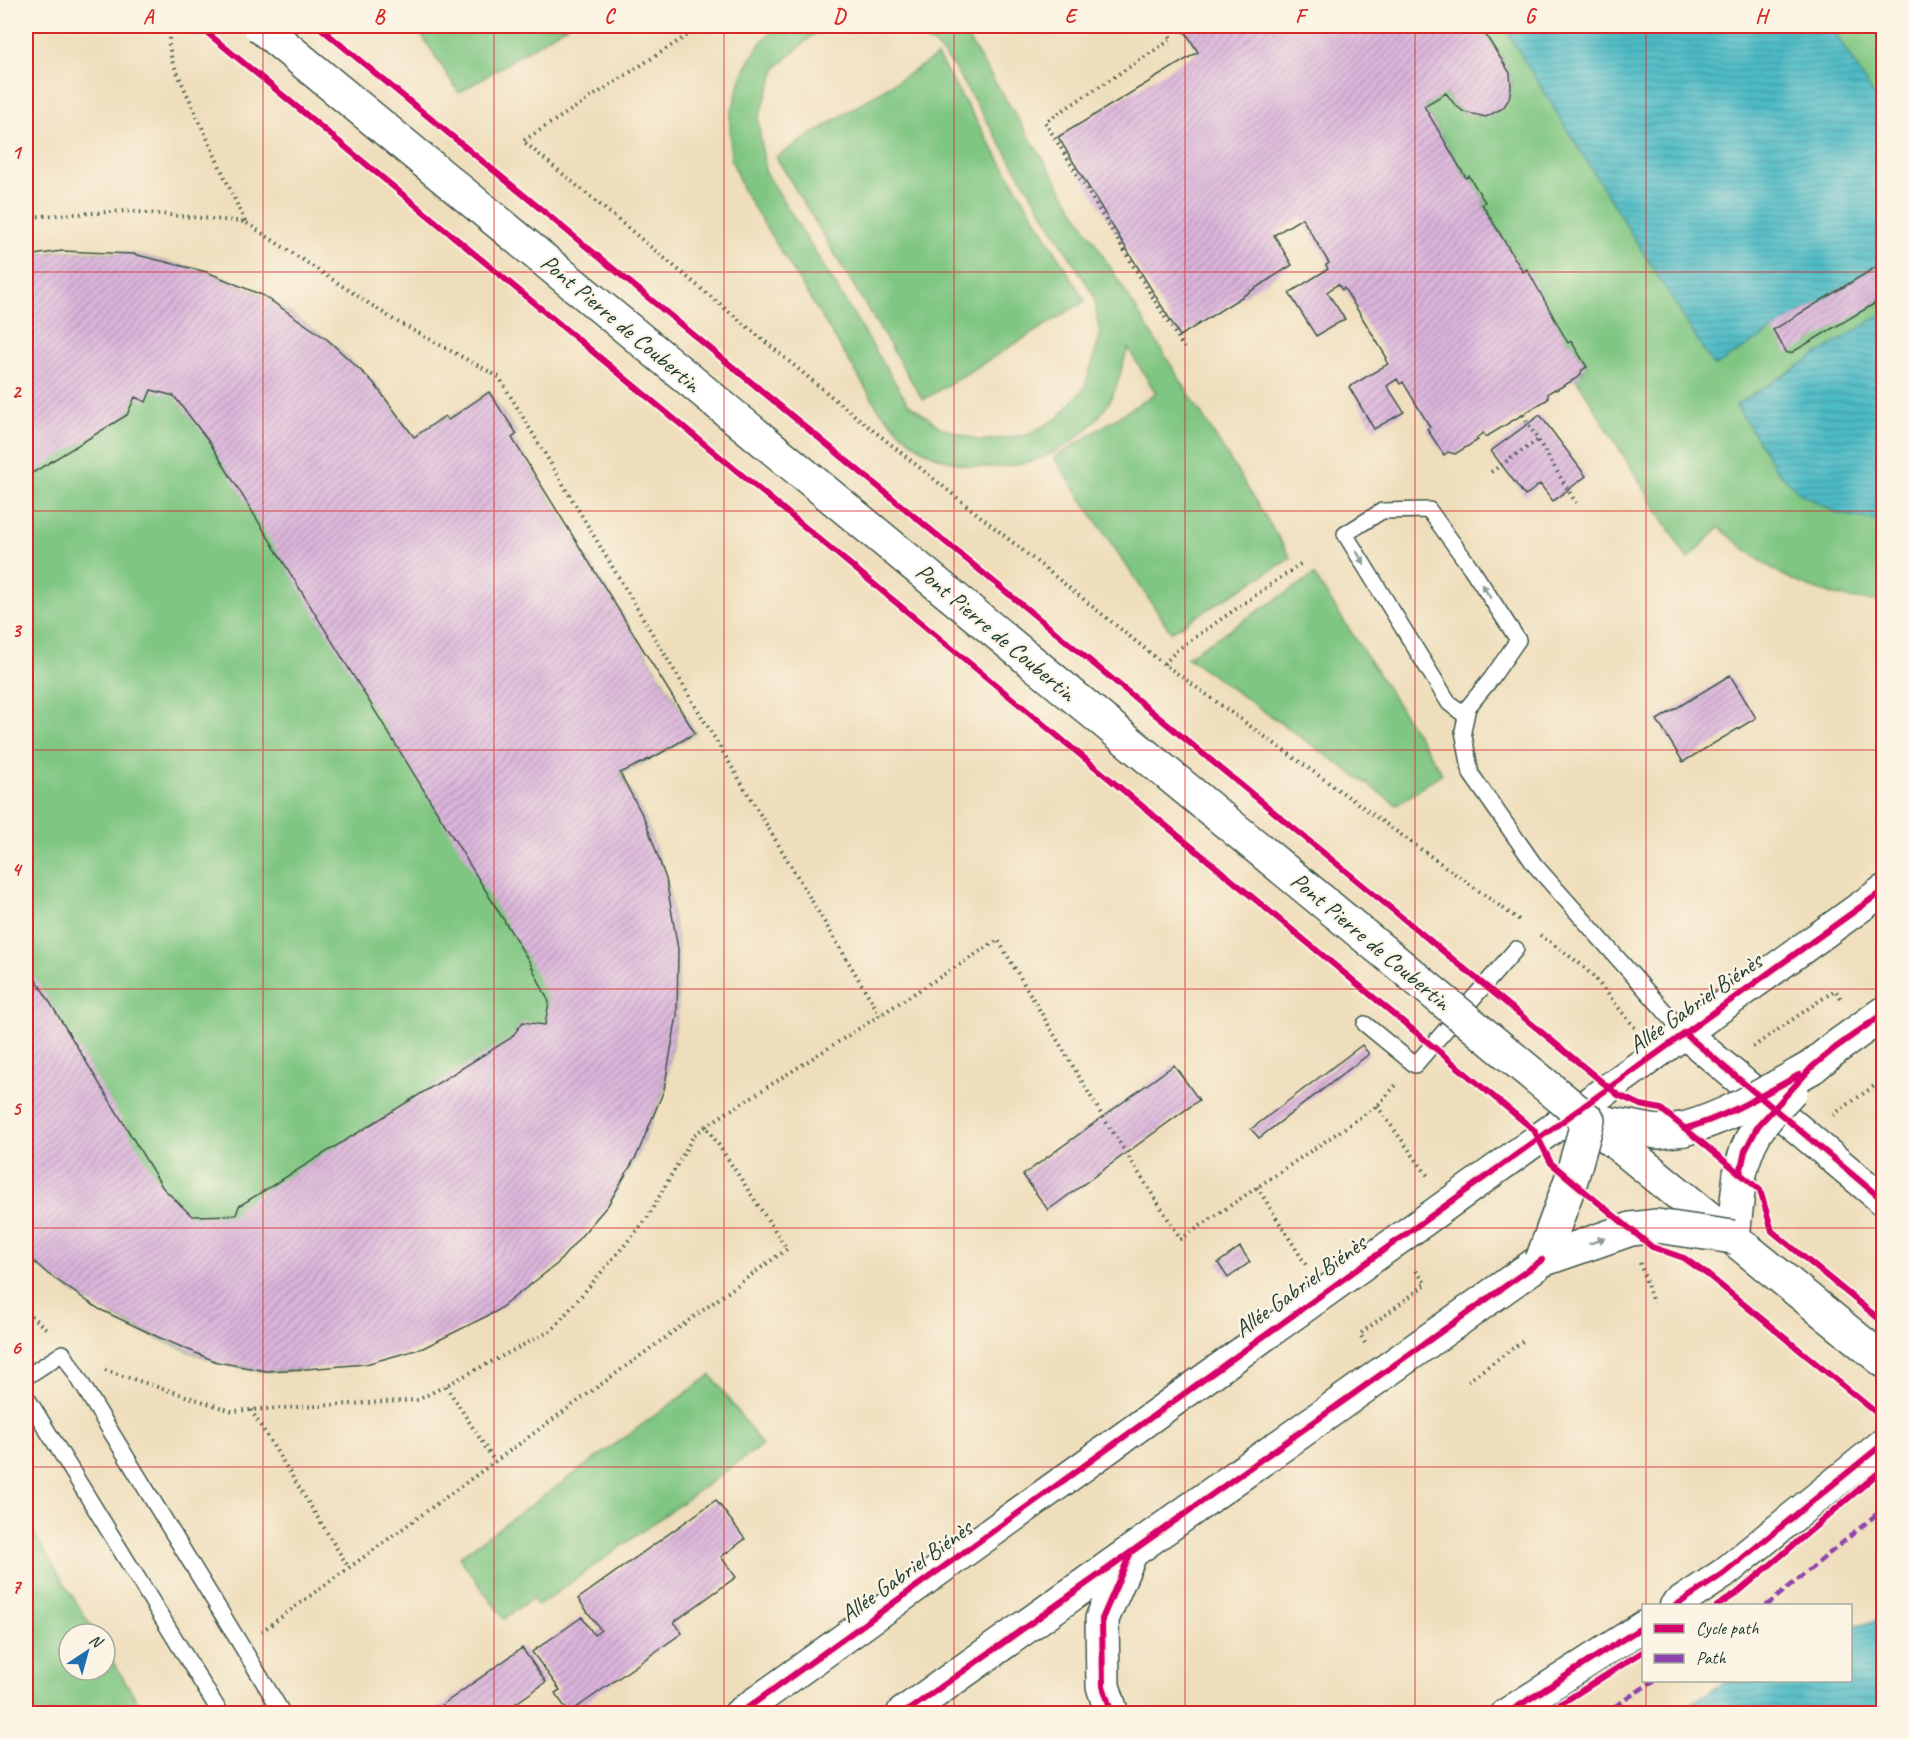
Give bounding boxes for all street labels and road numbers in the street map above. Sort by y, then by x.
street label: Pont Pierre de Coubertin [535,247,708,399]
street label: Pont Pierre de Coubertin [910,556,1083,708]
street label: Pont Pierre de Coubertin [1285,865,1458,1017]
street label: Allée Gabriel Biénès [1623,944,1770,1060]
street label: Allée Gabriel Biénès [1228,1226,1374,1344]
street label: Allée Gabriel Biénès [834,1511,980,1629]

